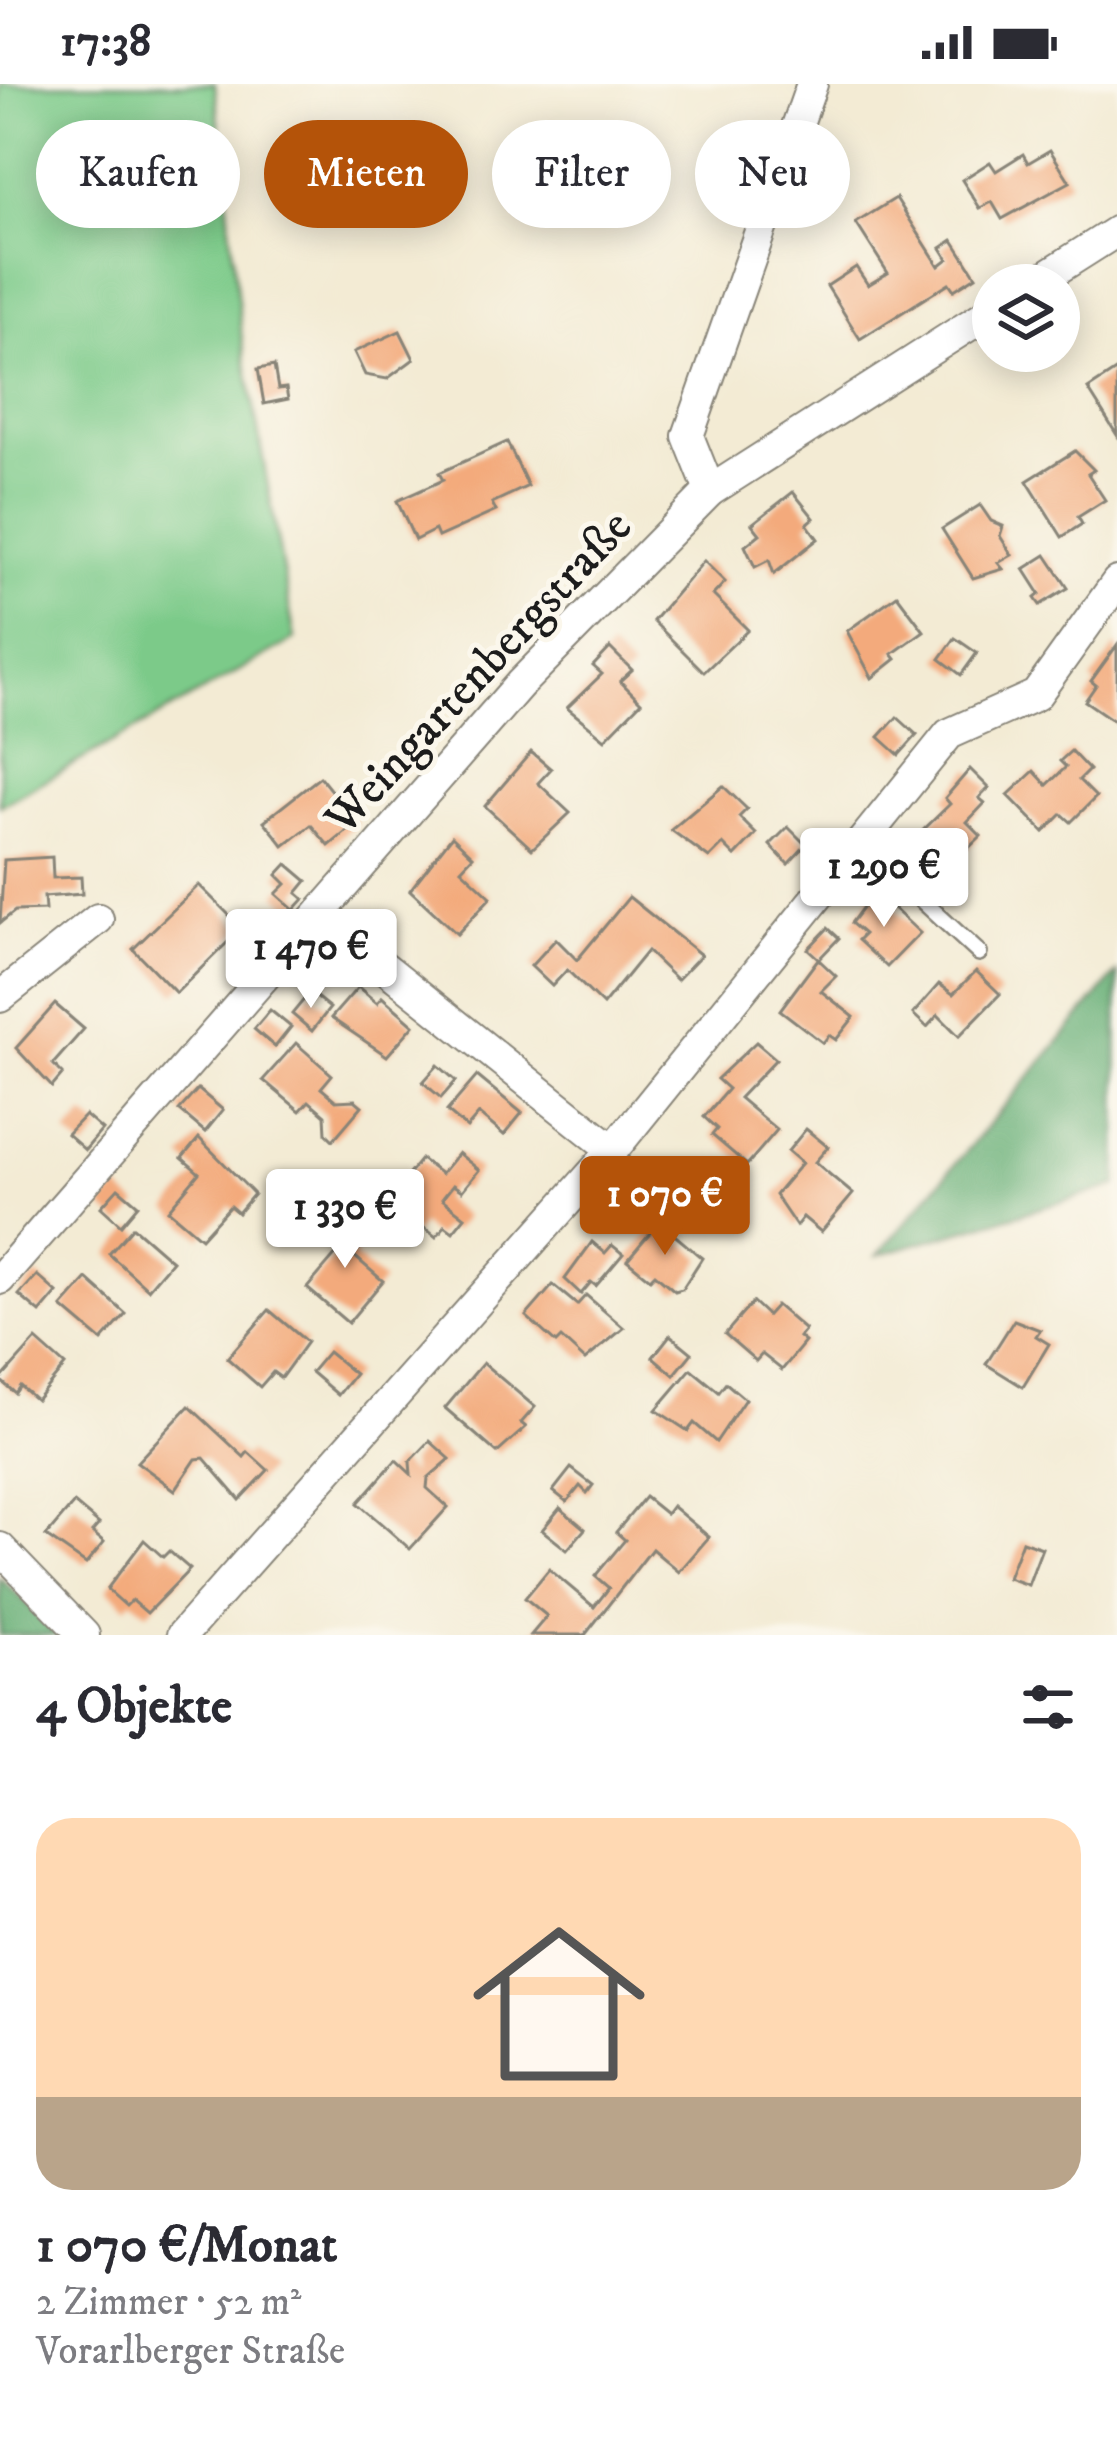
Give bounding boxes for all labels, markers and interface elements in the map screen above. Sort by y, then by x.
text: 17:38 [60,14,151,70]
chip: Kaufen [36,120,240,228]
chip: Mieten [264,120,468,228]
chip: Filter [492,120,671,228]
chip: Neu [695,120,850,228]
map controls [972,264,1080,372]
button: layers [972,264,1080,372]
street label: Weingartenbergstraße [312,498,645,849]
pin: 1 290 € [773,828,995,930]
text: 1 290 € [827,842,941,891]
pin: 1 470 € [200,909,422,1011]
text: 1 470 € [253,923,369,972]
pin: 1 070 € [554,1156,776,1258]
pin: 1 330 € [234,1169,456,1271]
text: 1 070 € [607,1170,723,1219]
text: 1 330 € [293,1183,397,1232]
icon: filters [1015,1674,1081,1740]
text: 4 Objekte [36,1675,232,1739]
icon: home [451,1896,667,2112]
text: 1 070 €/Monat [36,2214,337,2278]
text: 2 Zimmer · 52 m² [36,2278,302,2327]
text: Vorarlberger Straße [36,2327,345,2376]

